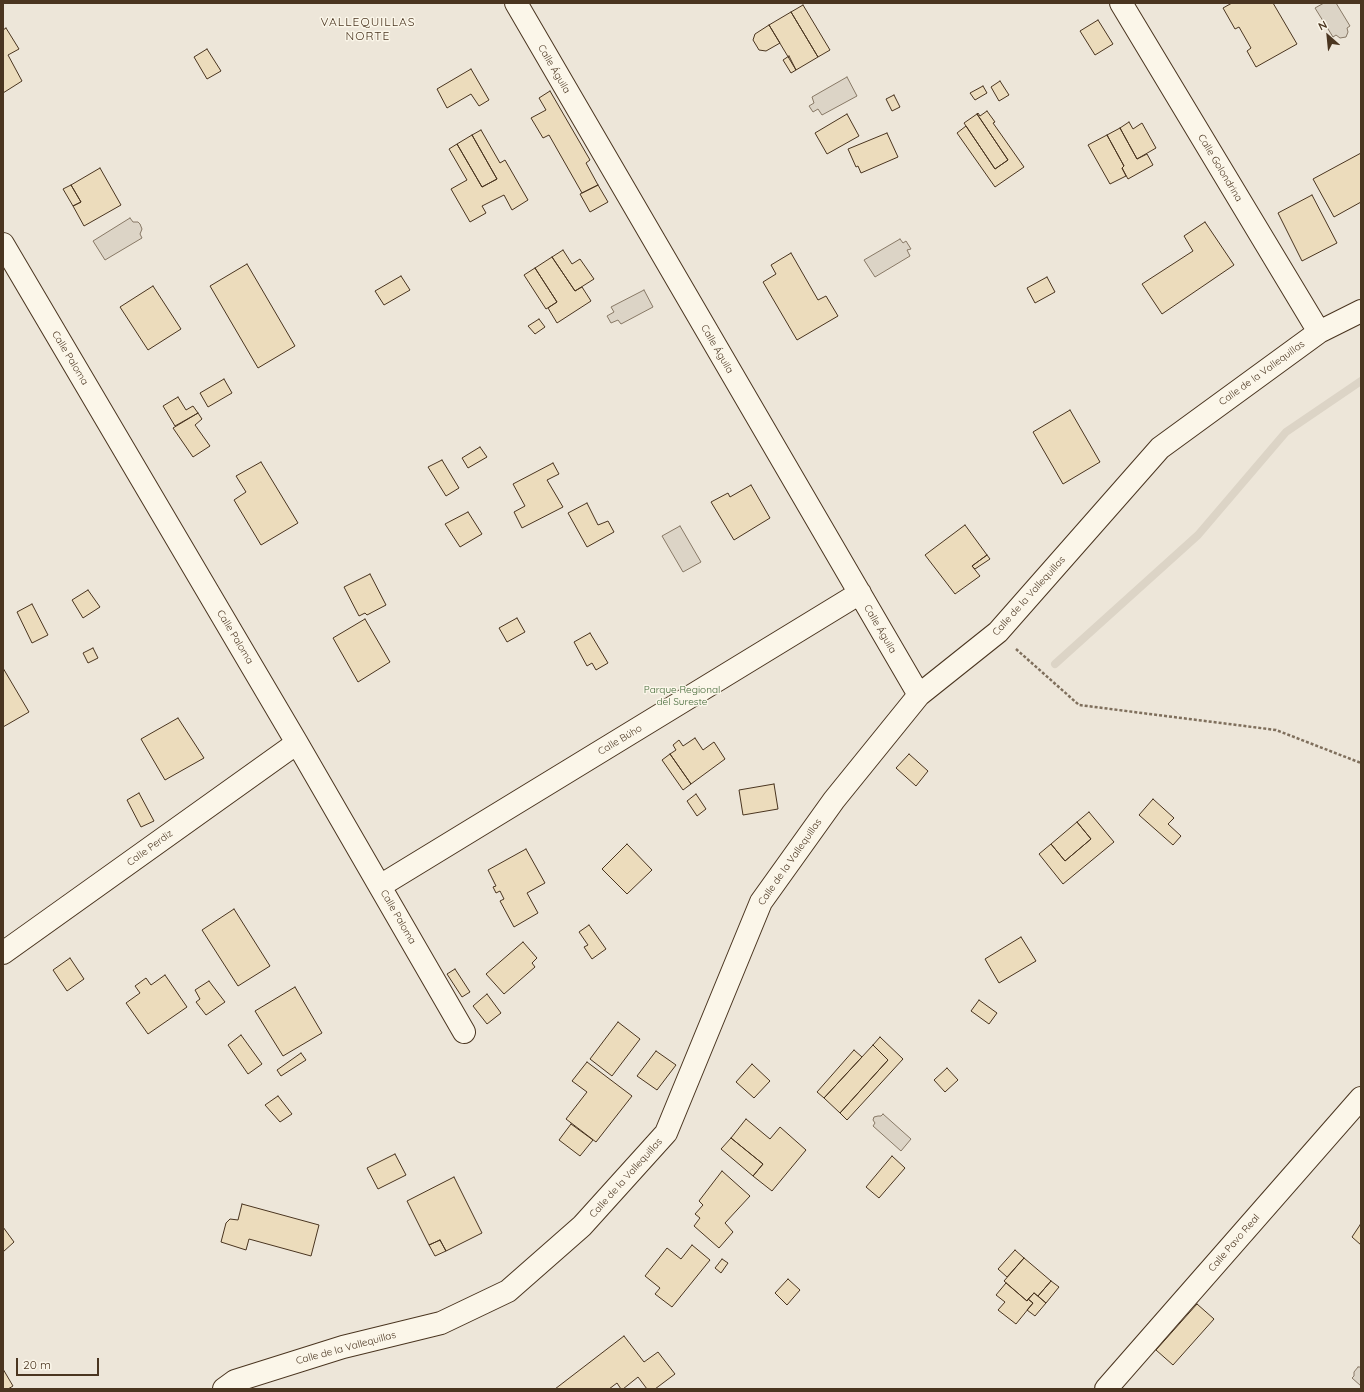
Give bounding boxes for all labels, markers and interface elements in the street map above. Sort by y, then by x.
district label: VALLEQUILLAS NORTE [320,15,416,43]
north arrow [1308,16,1348,56]
text: N [1316,17,1329,33]
street label: Calle Águila [535,42,573,96]
street label: Calle Golondrina [1195,132,1245,204]
street label: Calle Águila [698,322,736,376]
street label: Calle Paloma [49,329,91,387]
street label: Calle de la Vallequillas [1217,338,1307,408]
street label: Calle de la Vallequillas [990,554,1068,638]
street label: Calle Águila [861,602,899,656]
street label: Calle Paloma [214,608,256,666]
park label: Parque Regional del Sureste [644,684,720,708]
street label: Calle Búho [596,722,644,758]
street label: Calle de la Vallequillas [756,816,824,908]
street label: Calle Perdiz [125,827,175,869]
street label: Calle Paloma [378,888,418,946]
street label: Calle de la Vallequillas [587,1136,665,1220]
street label: Calle Pavo Real [1206,1212,1262,1274]
street label: Calle de la Vallequillas [295,1329,397,1367]
scale bar [18,1350,101,1376]
text: 20 m [23,1357,51,1372]

